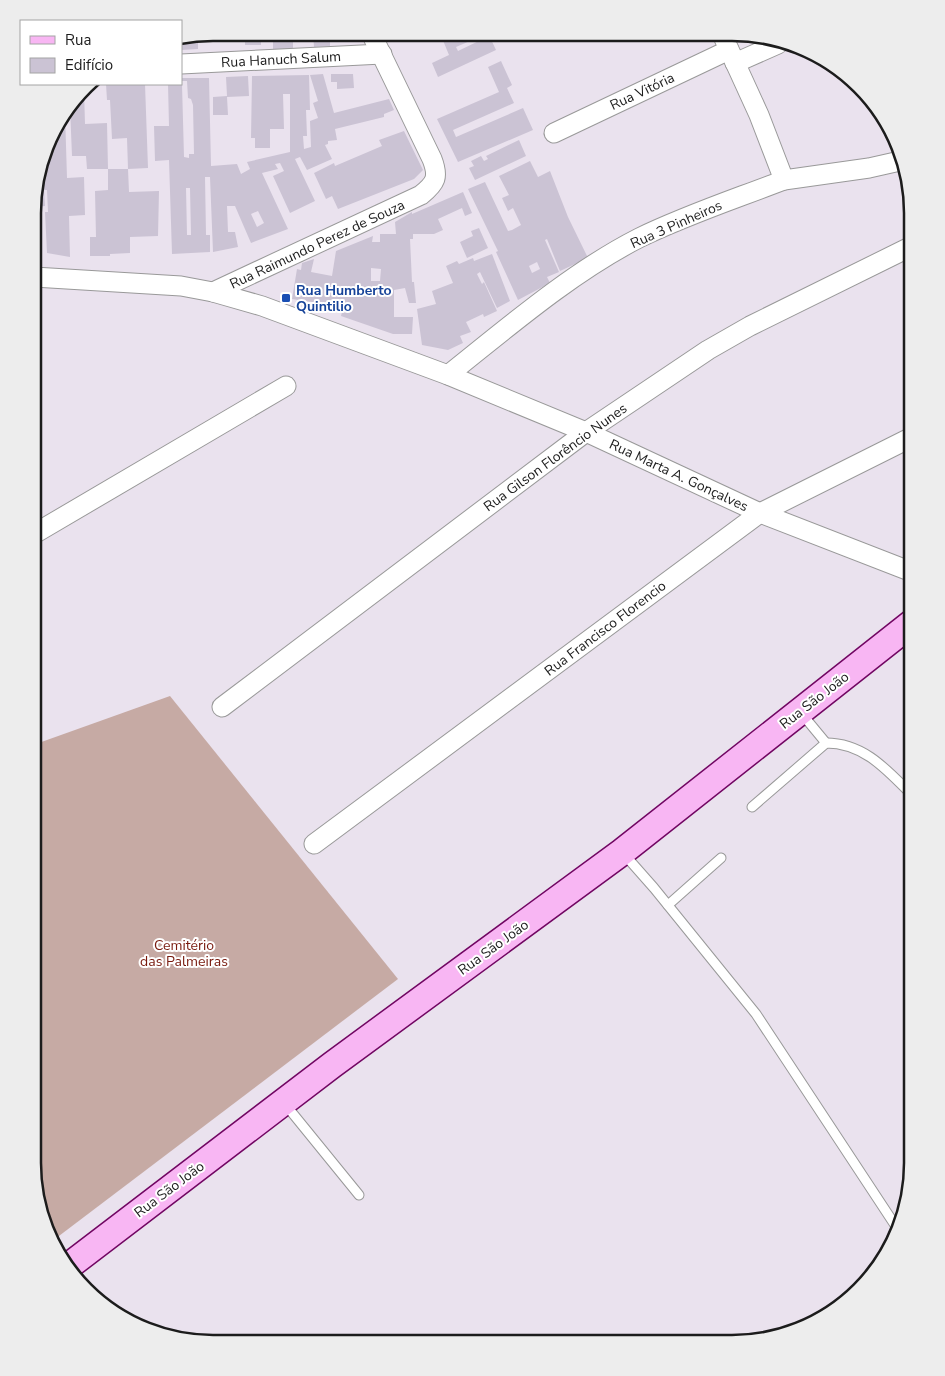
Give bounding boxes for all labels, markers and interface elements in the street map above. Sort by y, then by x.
legend [20,20,182,85]
text: Rua [65,30,91,50]
street label: Rua Hanuch Salum [221,47,342,72]
text: Edifício [65,55,113,75]
street label: Rua Vitória [607,68,678,115]
street label: Rua Raimundo Perez de Souza [227,195,408,293]
street label: Rua 3 Pinheiros [627,196,725,253]
place label: Rua Humberto Quintilio [296,281,392,316]
marker: Rua Humberto Quintilio [280,292,292,304]
street label: Rua Gilson Florêncio Nunes [480,399,631,516]
street label: Rua Marta A. Gonçalves [606,435,752,516]
street label: Rua Francisco Florencio [541,576,670,680]
street label: Rua São João [776,667,853,733]
street label: Rua São João [454,915,533,980]
park label: Cemitério das Palmeiras [140,936,228,971]
street label: Rua São João [130,1157,208,1222]

